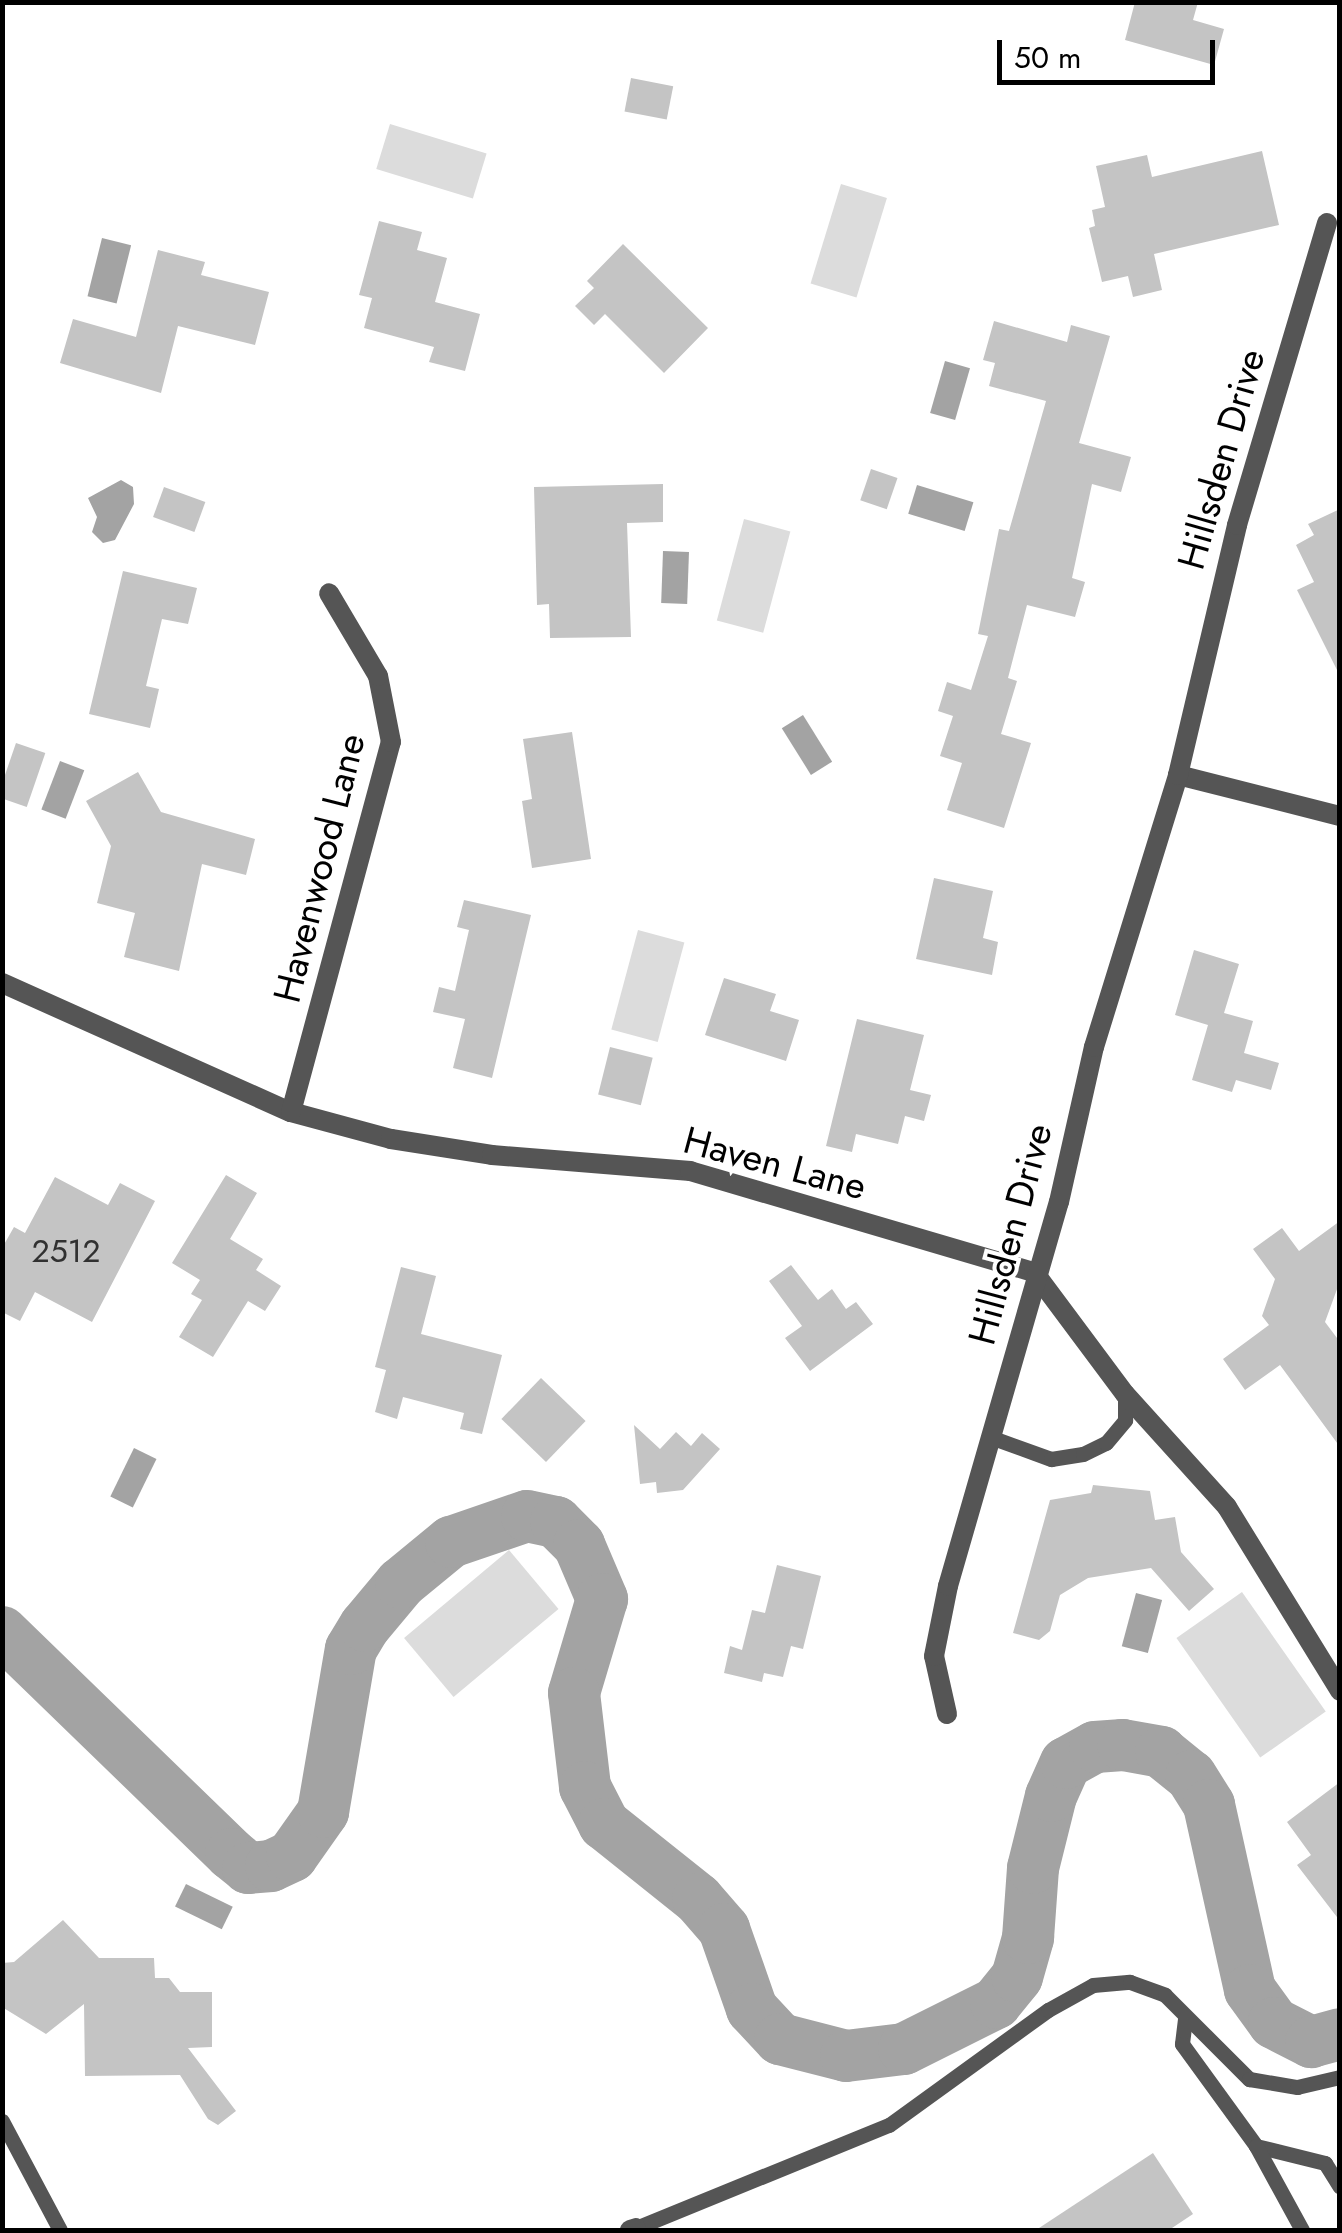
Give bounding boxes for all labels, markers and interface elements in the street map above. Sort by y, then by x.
scale bar [1002,20,1220,82]
text: 50 m [1014,36,1081,79]
street label: Hillsden Drive [1168,344,1274,574]
street label: Havenwood Lane [264,729,374,1007]
street label: Haven Lane [679,1117,871,1209]
street label: Hillsden Drive [959,1119,1061,1349]
house number: 2512 [32,1232,100,1270]

